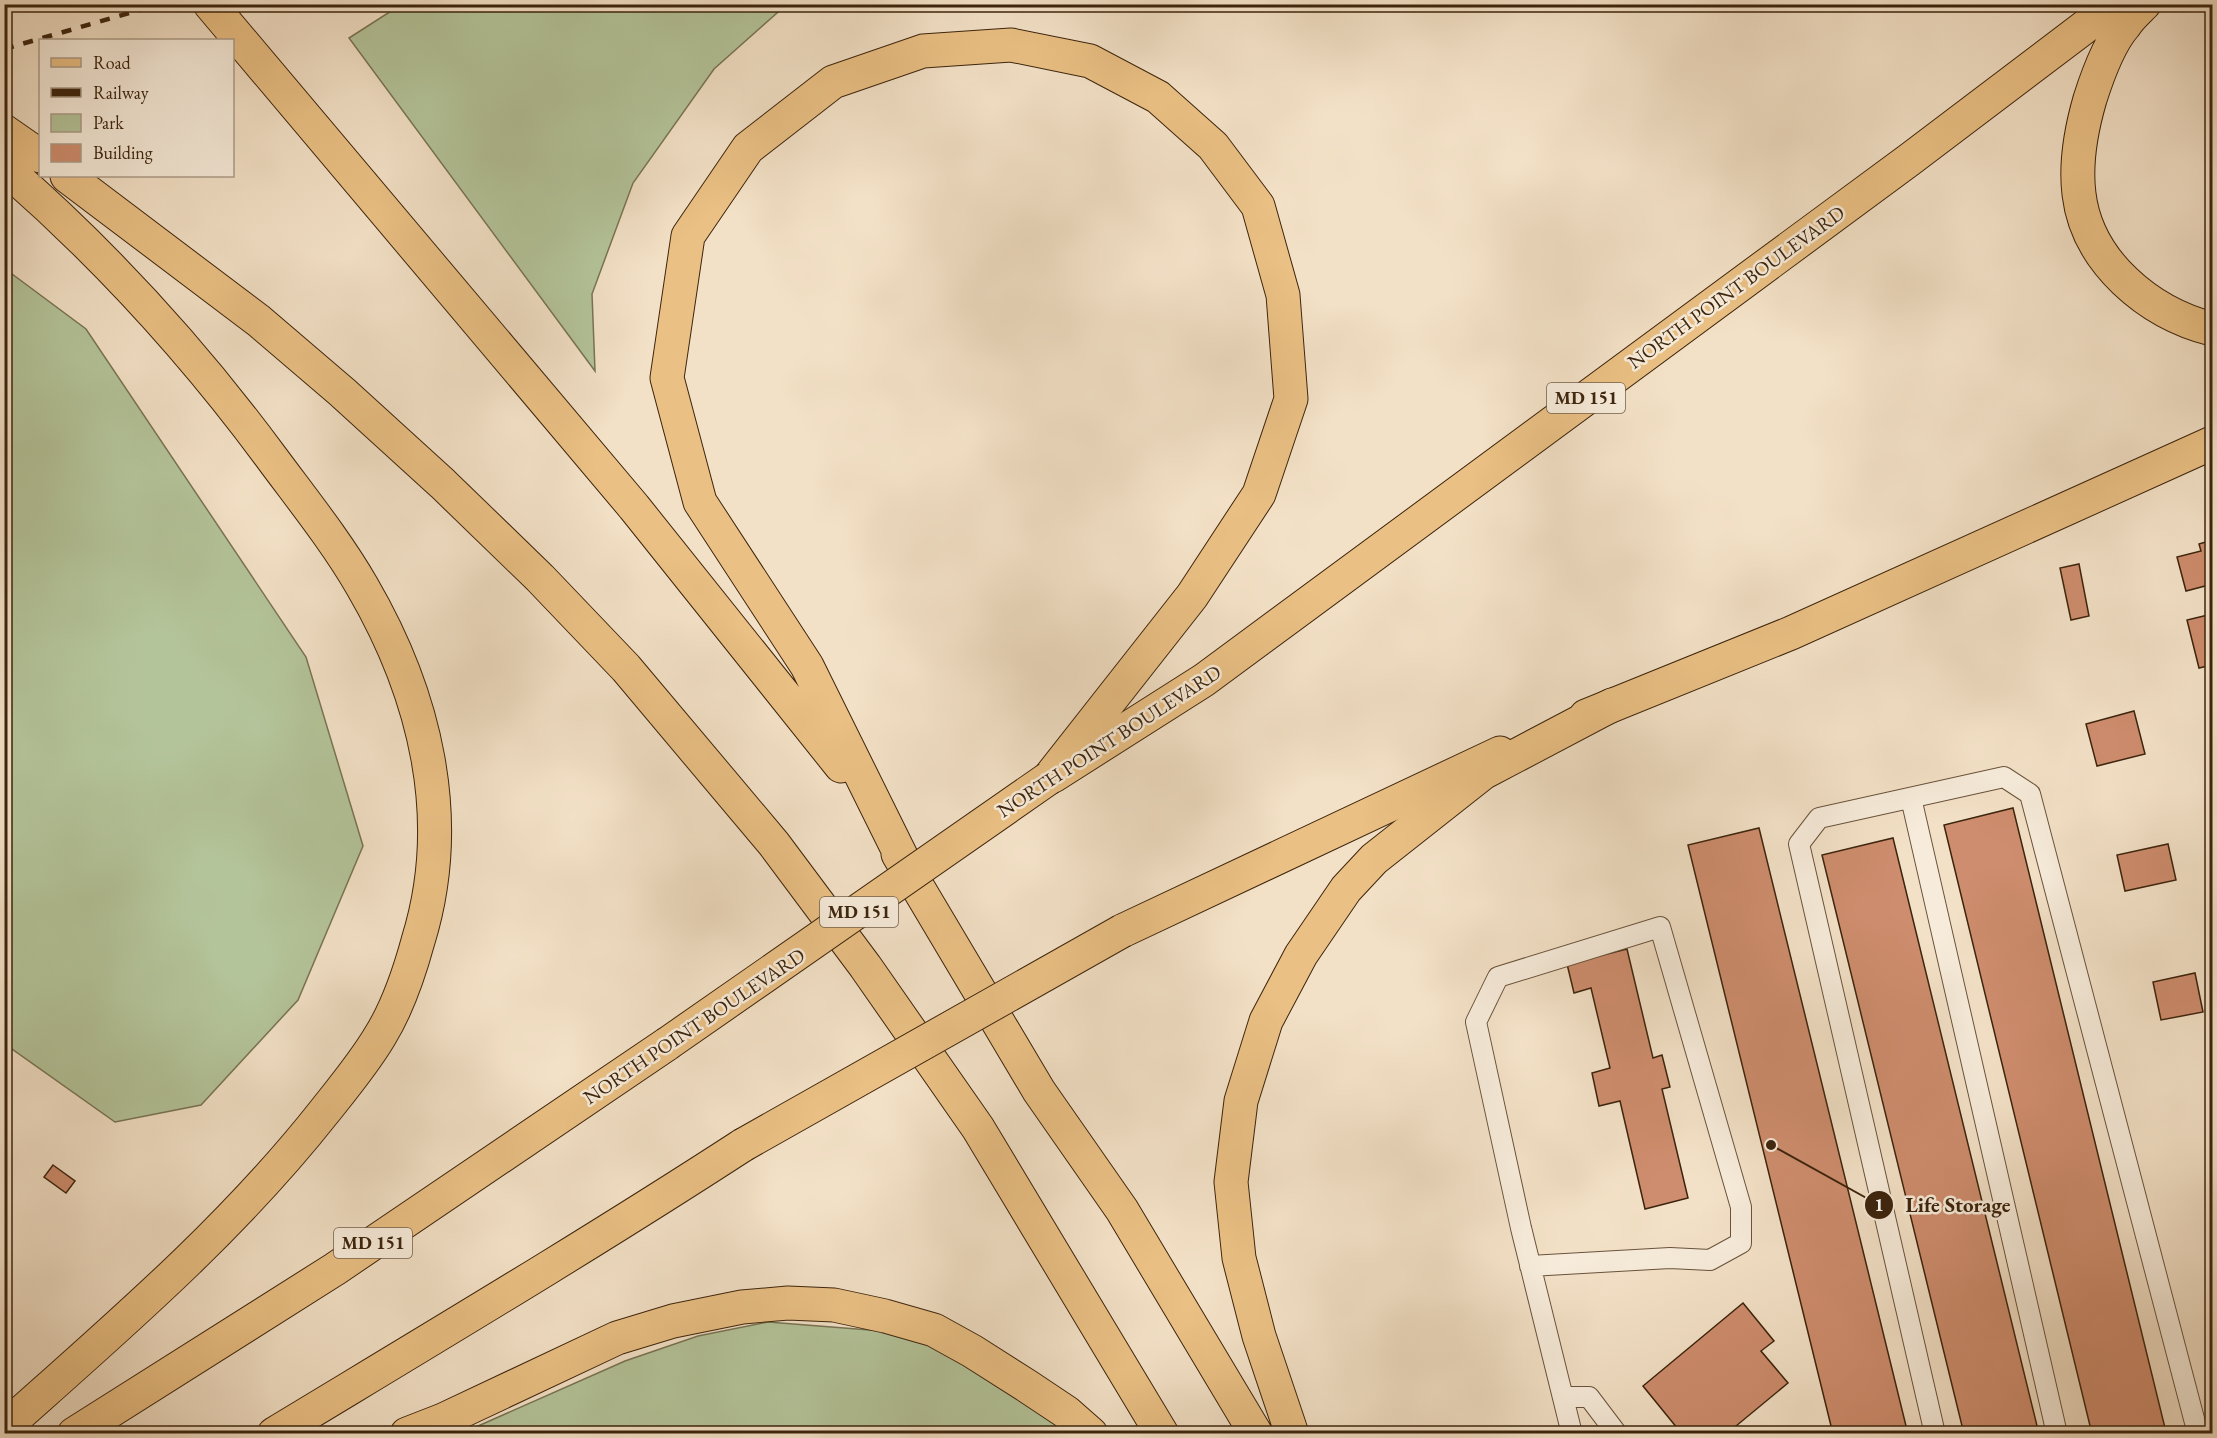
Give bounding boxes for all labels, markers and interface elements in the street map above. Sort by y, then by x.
legend [39,39,234,177]
text: Road [93,51,132,74]
text: Railway [93,81,149,104]
text: Park [93,111,124,134]
text: Building [93,141,153,164]
street label: NORTH POINT BOULEVARD [1622,199,1850,375]
road number: MD 151 [1547,383,1625,413]
street label: NORTH POINT BOULEVARD [992,659,1226,823]
road number: MD 151 [820,897,898,927]
street label: NORTH POINT BOULEVARD [578,942,810,1110]
callout: Life Storage [1864,1185,2023,1224]
text: Life Storage [1905,1191,2011,1218]
text: 1 [1874,1193,1884,1216]
road number: MD 151 [334,1228,412,1258]

